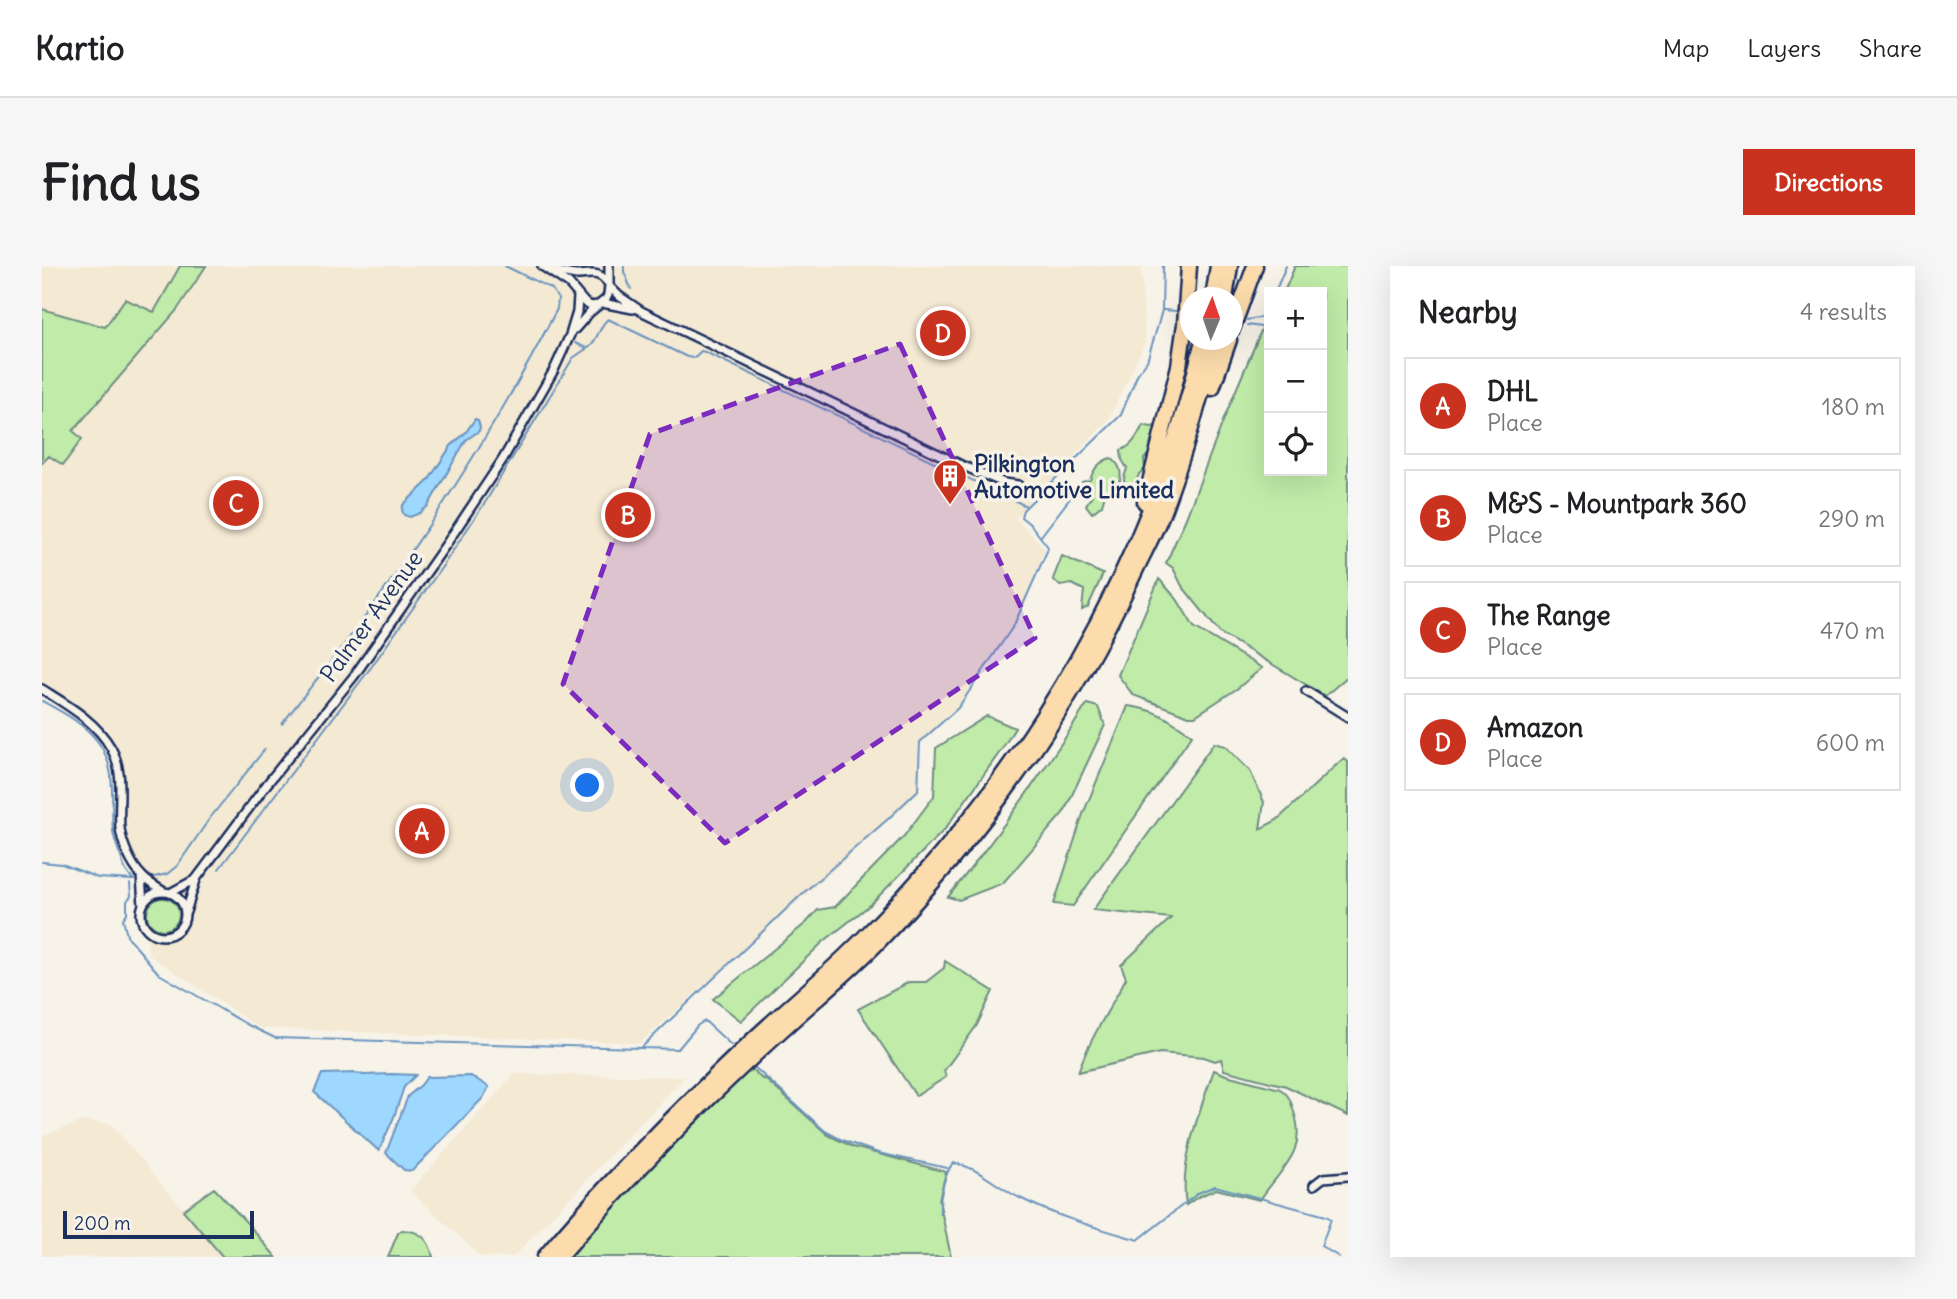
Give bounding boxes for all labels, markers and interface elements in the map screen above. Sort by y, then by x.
text: Kartio [35,27,125,69]
text: Map [1663,33,1709,63]
text: Layers [1747,33,1821,63]
text: Share [1859,33,1922,63]
button: Directions [1743,149,1915,215]
text: Find us [42,152,200,213]
north arrow [1180,287,1243,350]
map controls [1264,287,1327,476]
button: + [1264,287,1327,350]
text: Nearby [1418,293,1518,331]
text: 4 results [1800,297,1887,326]
pin: D [920,307,966,359]
button: − [1264,350,1327,413]
text: DHL [1487,375,1538,408]
text: A [1436,392,1450,421]
text: 180 m [1822,392,1885,421]
text: Place [1487,408,1543,437]
button: locate [1264,413,1327,476]
place label: Pilkington Automotive Limited [974,449,1175,504]
building icon: Pilkington Automotive Limited [931,457,969,506]
pin: C [213,477,259,529]
text: M&S - Mountpark 360 [1487,487,1747,520]
pin: B [605,489,651,541]
text: B [1435,504,1451,533]
text: 290 m [1818,504,1885,533]
text: Place [1487,520,1543,549]
street label: Palmer Avenue [313,544,429,688]
text: The Range [1487,599,1611,632]
text: C [1435,616,1451,645]
text: 470 m [1820,616,1885,645]
text: Place [1487,632,1543,661]
text: Amazon [1487,711,1583,744]
text: D [1435,728,1451,757]
text: 600 m [1816,728,1885,757]
text: Place [1487,744,1543,773]
your location [570,768,604,802]
pin: A [399,805,445,857]
scale bar [63,1208,254,1240]
text: 200 m [74,1211,131,1235]

